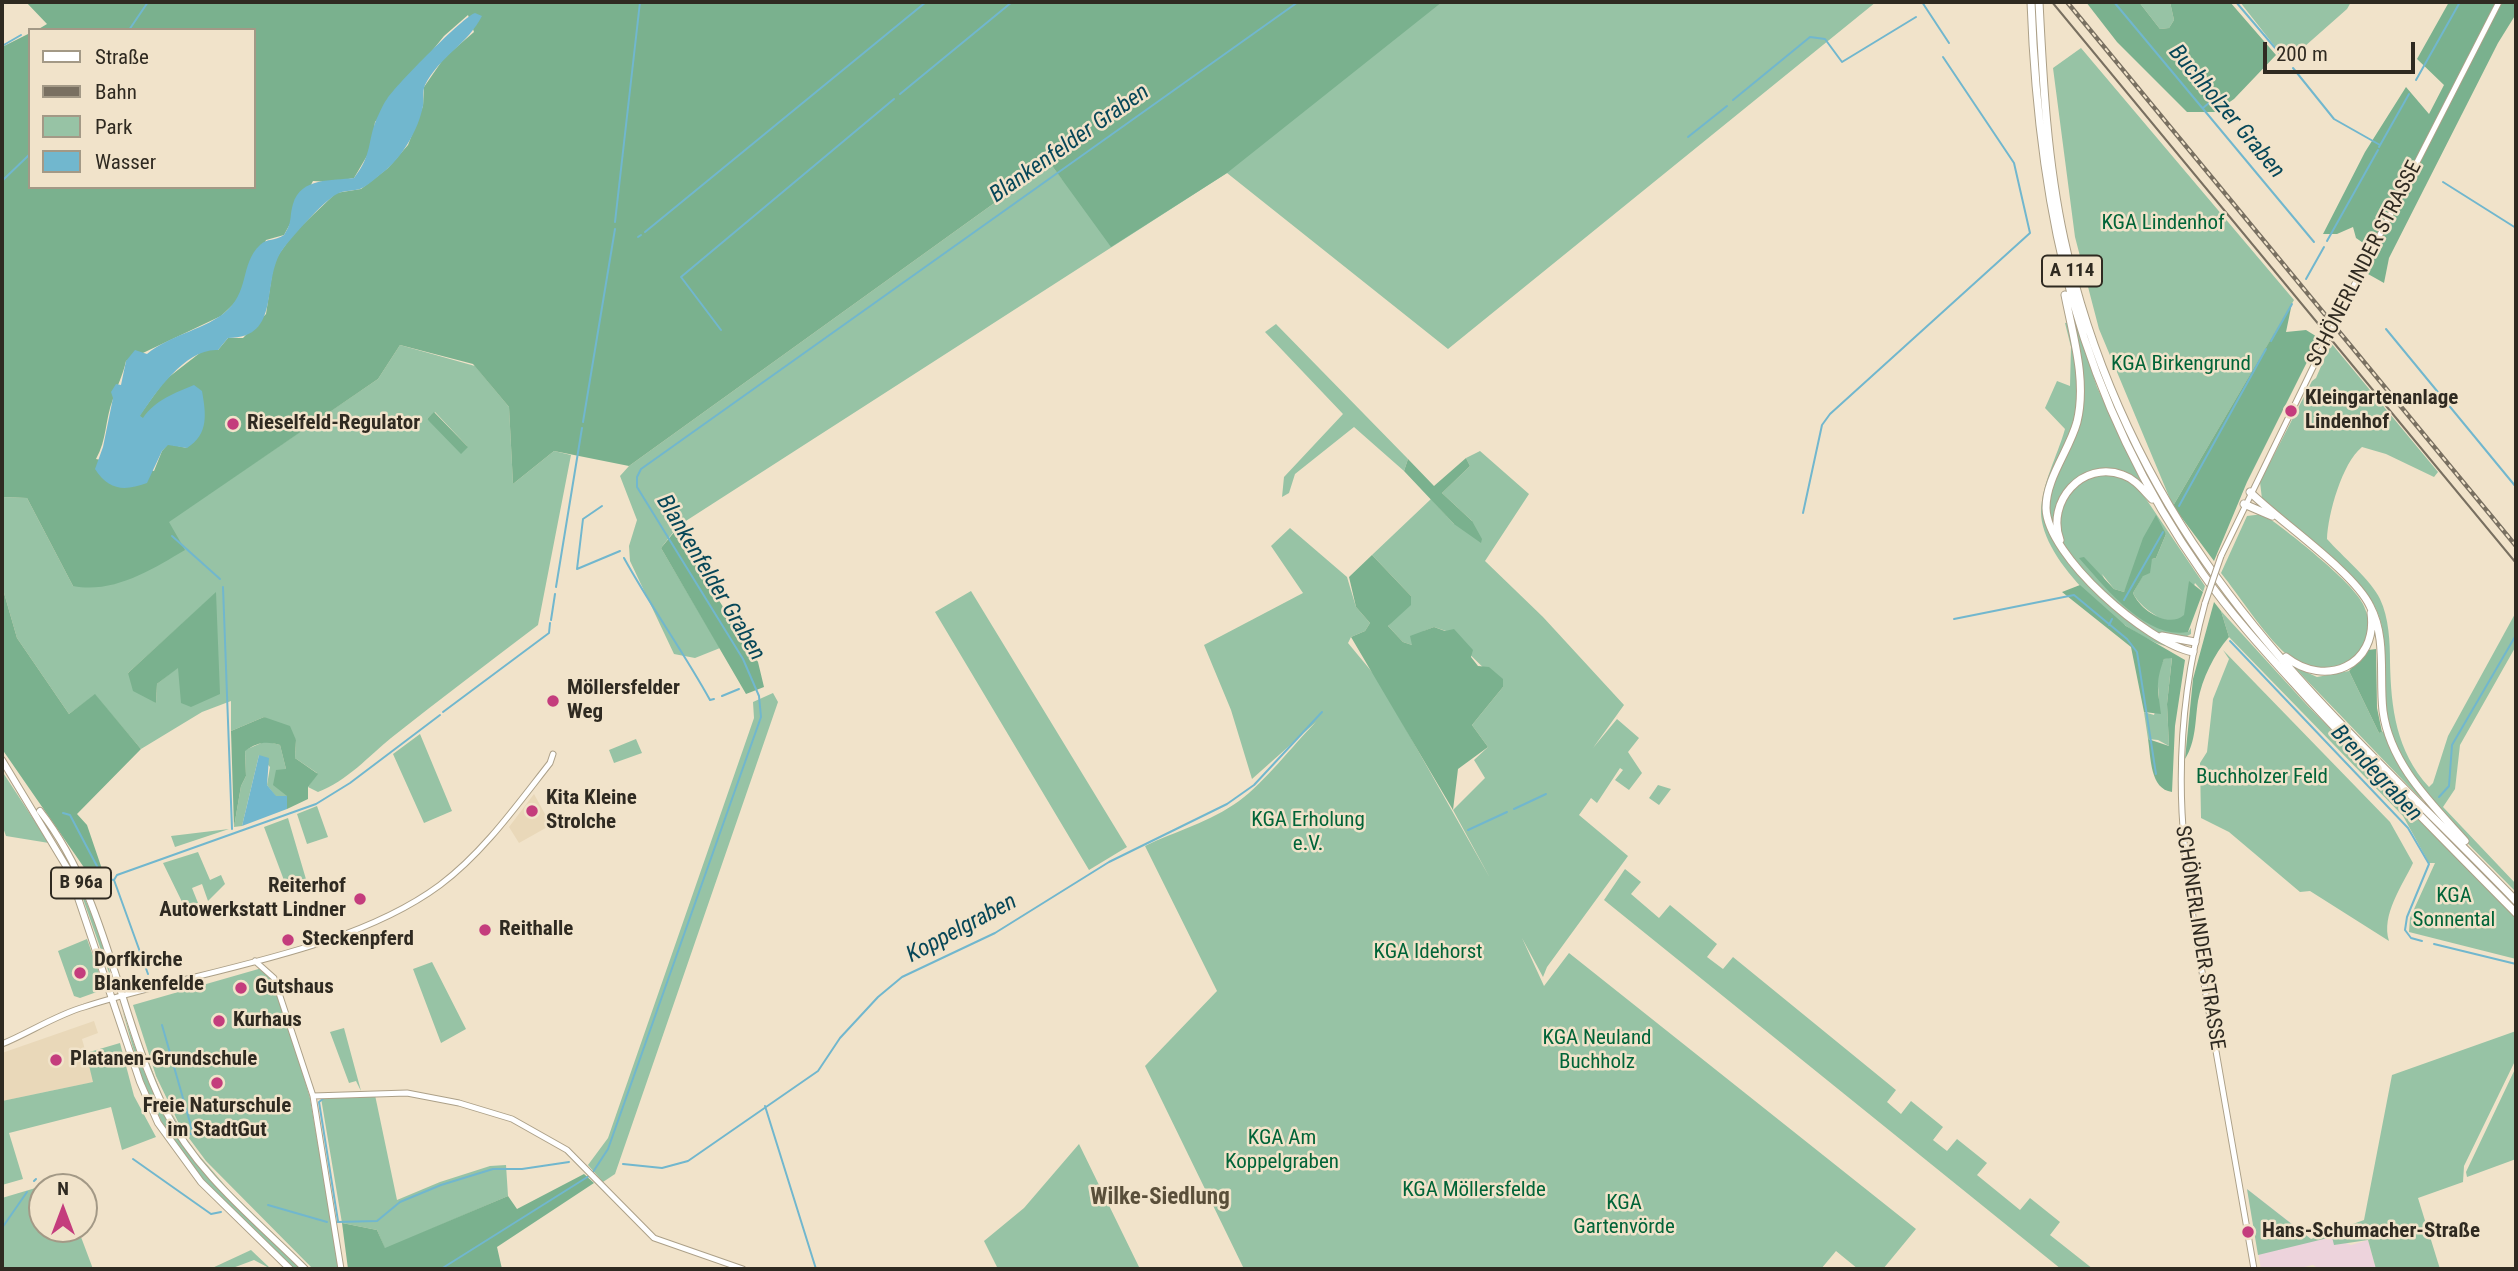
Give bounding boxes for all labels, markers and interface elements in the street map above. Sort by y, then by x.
legend [28,28,256,189]
scale bar [2266,28,2418,72]
water label: Buchholzer Graben [2162,40,2290,184]
text: 200 m [2276,42,2328,66]
text: Straße [95,45,149,69]
water label: Blankenfelder Graben [985,79,1155,209]
text: Bahn [95,80,137,104]
text: Park [95,115,132,139]
text: Wasser [95,150,156,174]
street label: SCHÖNERLINDER STRASSE [2302,157,2428,371]
park label: KGA Lindenhof [2101,211,2225,237]
road number: A 114 [2042,256,2102,286]
park label: KGA Birkengrund [2111,352,2251,378]
place label: Kleingartenanlage Lindenhof [2305,386,2458,436]
marker: Kleingartenanlage Lindenhof [2283,403,2299,419]
place label: Rieselfeld-Regulator [247,411,420,437]
marker: Rieselfeld-Regulator [225,416,241,432]
water label: Blankenfelder Graben [650,490,770,666]
place label: Möllersfelder Weg [567,676,680,726]
marker: Möllersfelder Weg [545,693,561,709]
water label: Brendegraben [2324,720,2428,828]
park label: Buchholzer Feld [2196,765,2328,791]
place label: Kita Kleine Strolche [546,786,637,836]
marker: Kita Kleine Strolche [524,803,540,819]
park label: KGA Erholung e.V. [1251,808,1365,858]
street label: SCHÖNERLINDER STRASSE [2169,824,2229,1052]
road number: B 96a [51,868,111,898]
place label: Reiterhof Autowerkstatt Lindner [159,874,346,924]
park label: KGA Sonnental [2413,884,2495,934]
water label: Koppelgraben [902,888,1022,970]
marker: Reiterhof Autowerkstatt Lindner [352,891,368,907]
place label: Reithalle [499,917,573,943]
marker: Reithalle [477,922,493,938]
place label: Steckenpferd [302,927,414,953]
marker: Steckenpferd [280,932,296,948]
park label: KGA Idehorst [1374,940,1482,966]
place label: Dorfkirche Blankenfelde [94,948,204,998]
marker: Dorfkirche Blankenfelde [72,965,88,981]
place label: Gutshaus [255,975,334,1001]
marker: Gutshaus [233,980,249,996]
place label: Kurhaus [233,1008,302,1034]
marker: Kurhaus [211,1013,227,1029]
park label: KGA Neuland Buchholz [1543,1026,1651,1076]
place label: Platanen-Grundschule [70,1047,257,1073]
marker: Platanen-Grundschule [48,1052,64,1068]
marker: Freie Naturschule im StadtGut [209,1075,225,1091]
place label: Freie Naturschule im StadtGut [143,1094,291,1144]
park label: KGA Am Koppelgraben [1225,1126,1339,1176]
north arrow [28,1173,98,1243]
text: N [57,1177,69,1200]
park label: KGA Möllersfelde [1402,1178,1546,1204]
district label: Wilke-Siedlung [1090,1184,1230,1212]
park label: KGA Gartenvörde [1573,1191,1675,1241]
place label: Hans-Schumacher-Straße [2262,1219,2480,1245]
marker: Hans-Schumacher-Straße [2240,1224,2256,1240]

